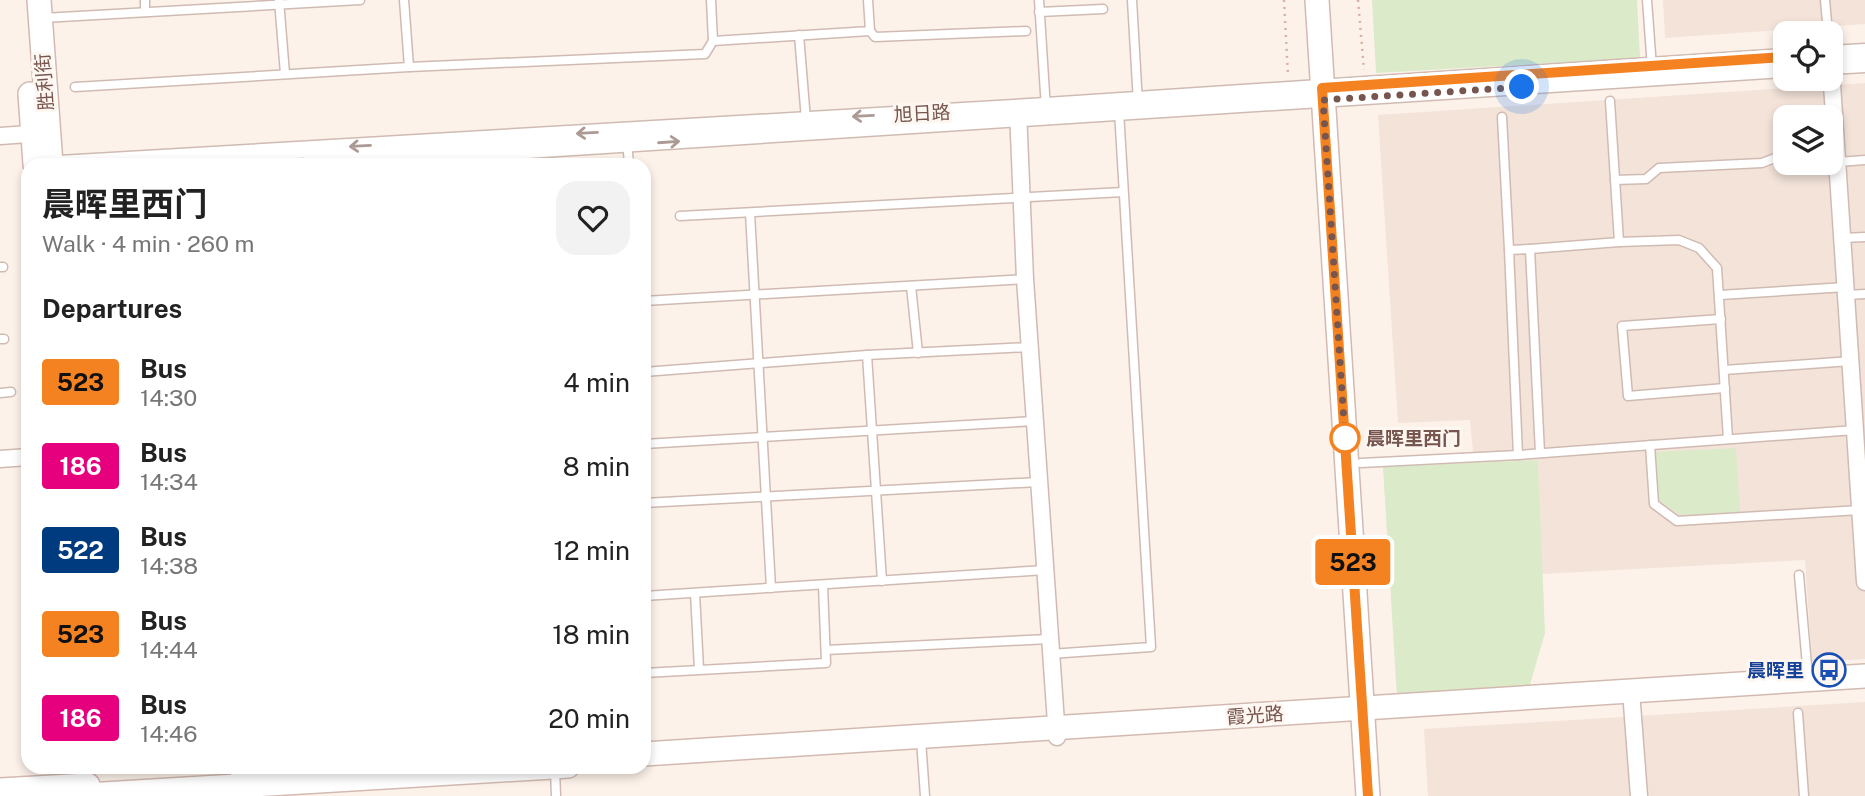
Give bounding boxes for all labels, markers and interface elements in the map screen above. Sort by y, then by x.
map controls [1773,21,1843,175]
button: locate [1773,21,1843,91]
street label: 胜利街 [31,53,57,111]
your location [1504,69,1539,104]
street label: 旭日路 [893,101,951,125]
button: layers [1773,105,1843,175]
one-way arrow [852,110,875,123]
one-way arrow [576,127,599,140]
one-way arrow [657,135,680,148]
one-way arrow [349,140,372,153]
button: heart [556,181,630,255]
text: 晨晖里西门 [42,185,207,223]
text: Walk · 4 min · 260 m [42,230,255,257]
text: Departures [42,293,182,324]
text: Bus [140,353,187,384]
text: 4 min [563,367,630,398]
text: 523 [57,368,104,396]
text: 14:30 [140,384,197,411]
marker: 晨晖里西门 [1330,423,1360,453]
place label: 晨晖里西门 [1366,427,1461,449]
text: Bus [140,437,187,468]
text: 8 min [563,451,630,482]
text: 186 [59,452,102,480]
text: 14:34 [140,468,198,495]
text: Bus [140,521,187,552]
text: 12 min [554,535,630,566]
text: 522 [57,536,104,564]
line badge: 523 [1313,539,1393,585]
text: 523 [1329,548,1377,576]
text: 14:38 [140,552,198,579]
text: Bus [140,605,187,636]
text: 18 min [552,619,630,650]
text: 523 [57,620,104,648]
text: 14:44 [140,636,198,663]
bus stop icon: 晨晖里 [1810,651,1848,689]
place label: 晨晖里 [1747,659,1804,681]
text: Bus [140,689,187,720]
street label: 霞光路 [1226,702,1284,728]
text: 20 min [548,703,630,734]
text: 186 [59,704,102,732]
text: 14:46 [140,720,198,747]

